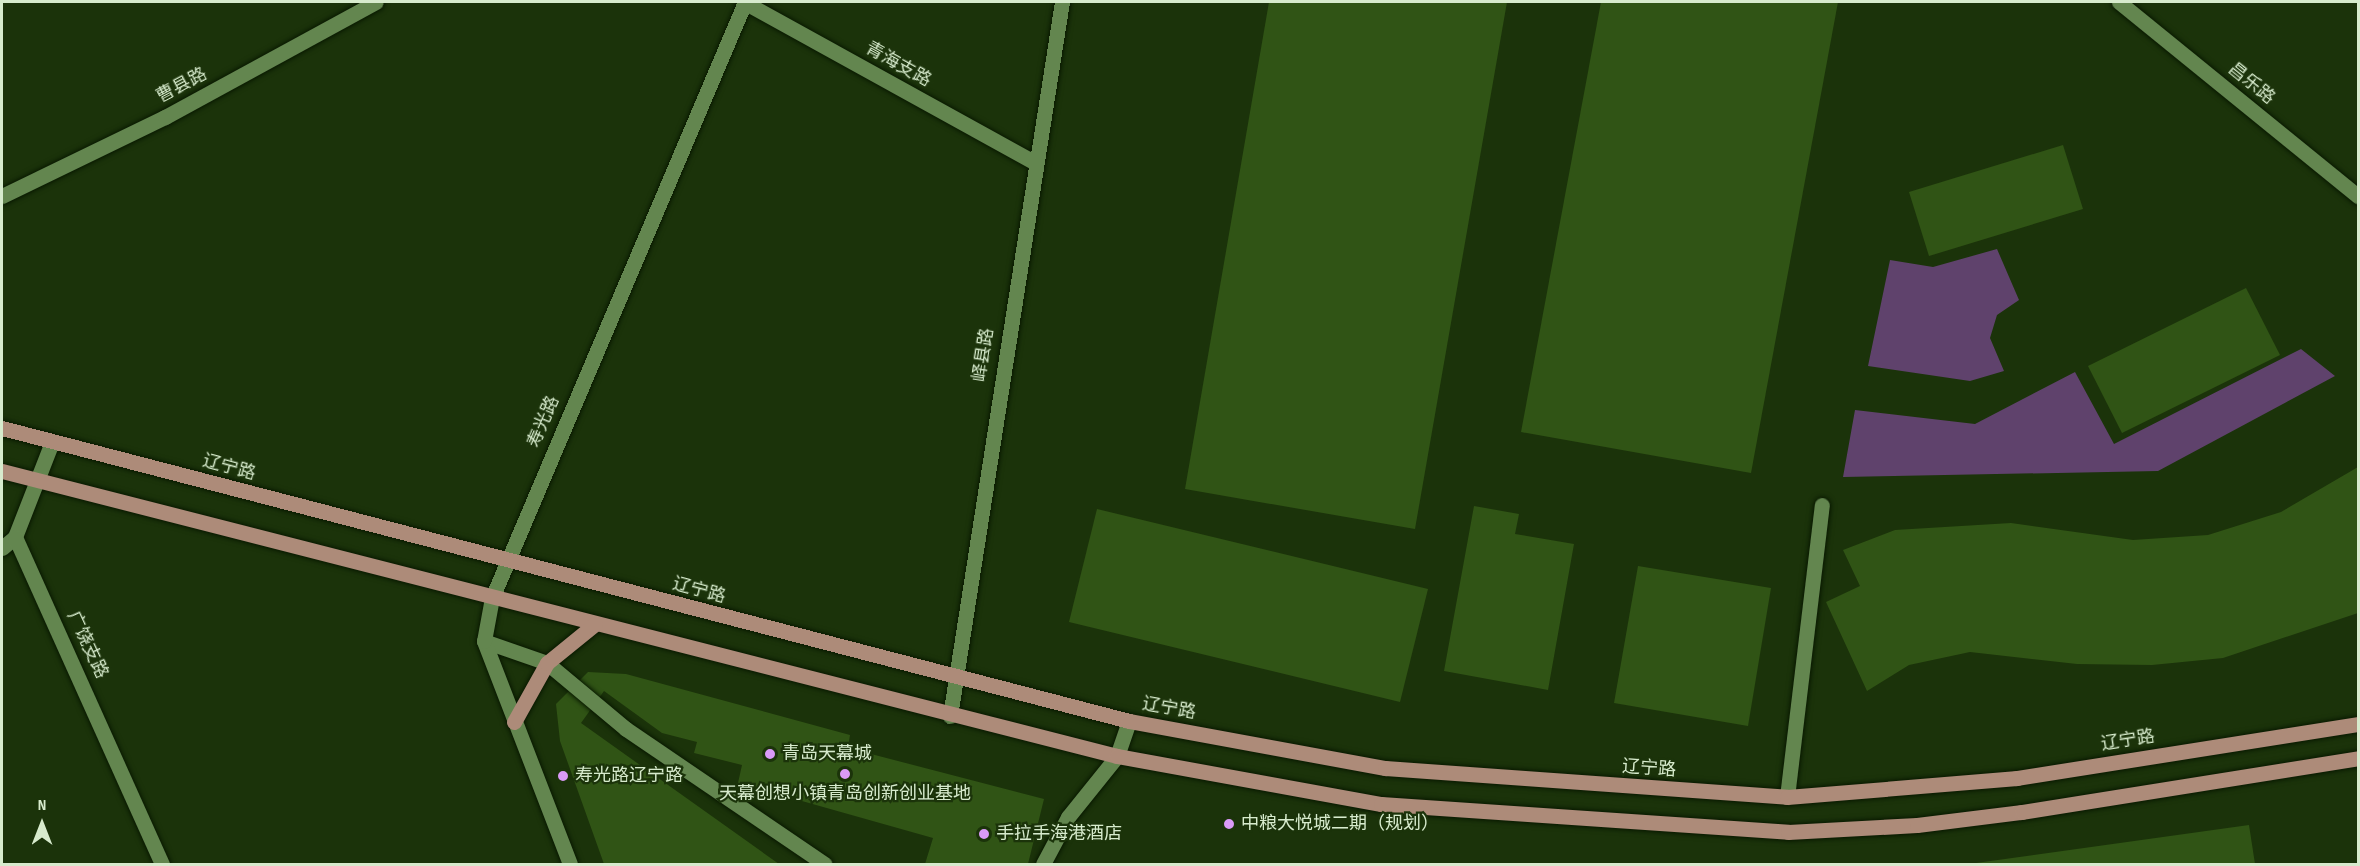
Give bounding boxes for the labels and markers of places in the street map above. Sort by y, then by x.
place label: 青岛天幕城 [782,743,872,765]
marker: 青岛天幕城 [763,747,777,761]
place label: 寿光路辽宁路 [575,765,683,787]
marker: 天幕创想小镇青岛创新创业基地 [838,767,852,781]
marker: 寿光路辽宁路 [556,769,570,783]
place label: 天幕创想小镇青岛创新创业基地 [719,783,971,805]
place label: 中粮大悦城二期（规划） [1241,813,1439,835]
marker: 中粮大悦城二期（规划） [1222,817,1236,831]
place label: 手拉手海港酒店 [996,823,1122,845]
marker: 手拉手海港酒店 [977,827,991,841]

